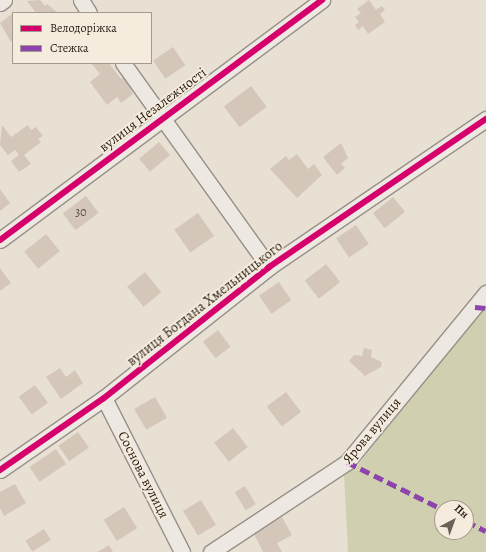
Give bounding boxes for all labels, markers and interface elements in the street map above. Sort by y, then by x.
legend [12,12,152,64]
text: Велодоріжка [50,20,117,36]
text: Стежка [50,40,89,56]
street label: вулиця Незалежності [96,64,210,156]
house number: 30 [75,206,87,220]
street label: вулиця Богдана Хмельницького [124,238,286,370]
street label: Ярова вулиця [339,394,405,468]
street label: Соснова вулиця [114,429,172,521]
north arrow [434,500,474,540]
text: Пн [451,501,472,522]

